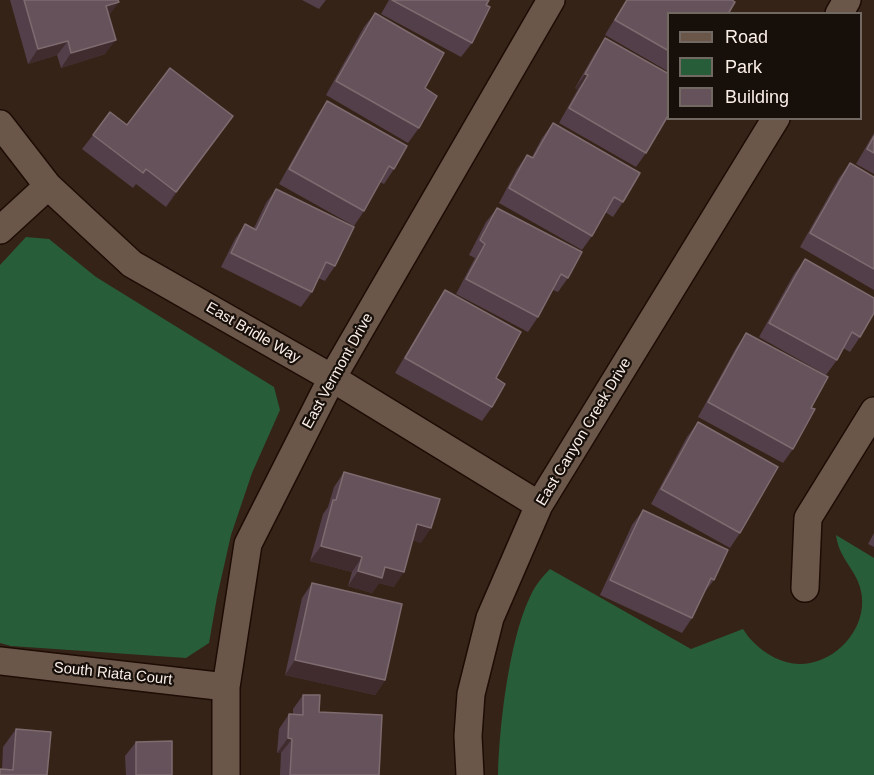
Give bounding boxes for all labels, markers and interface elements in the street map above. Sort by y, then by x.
legend [667,12,862,120]
text: Road [725,27,768,47]
text: Park [725,57,762,77]
text: Building [725,87,789,107]
street label: East Bridle Way [203,299,303,367]
street label: East Vermont Drive [299,310,377,432]
street label: East Canyon Creek Drive [533,355,635,509]
street label: South Riata Court [53,659,173,689]

